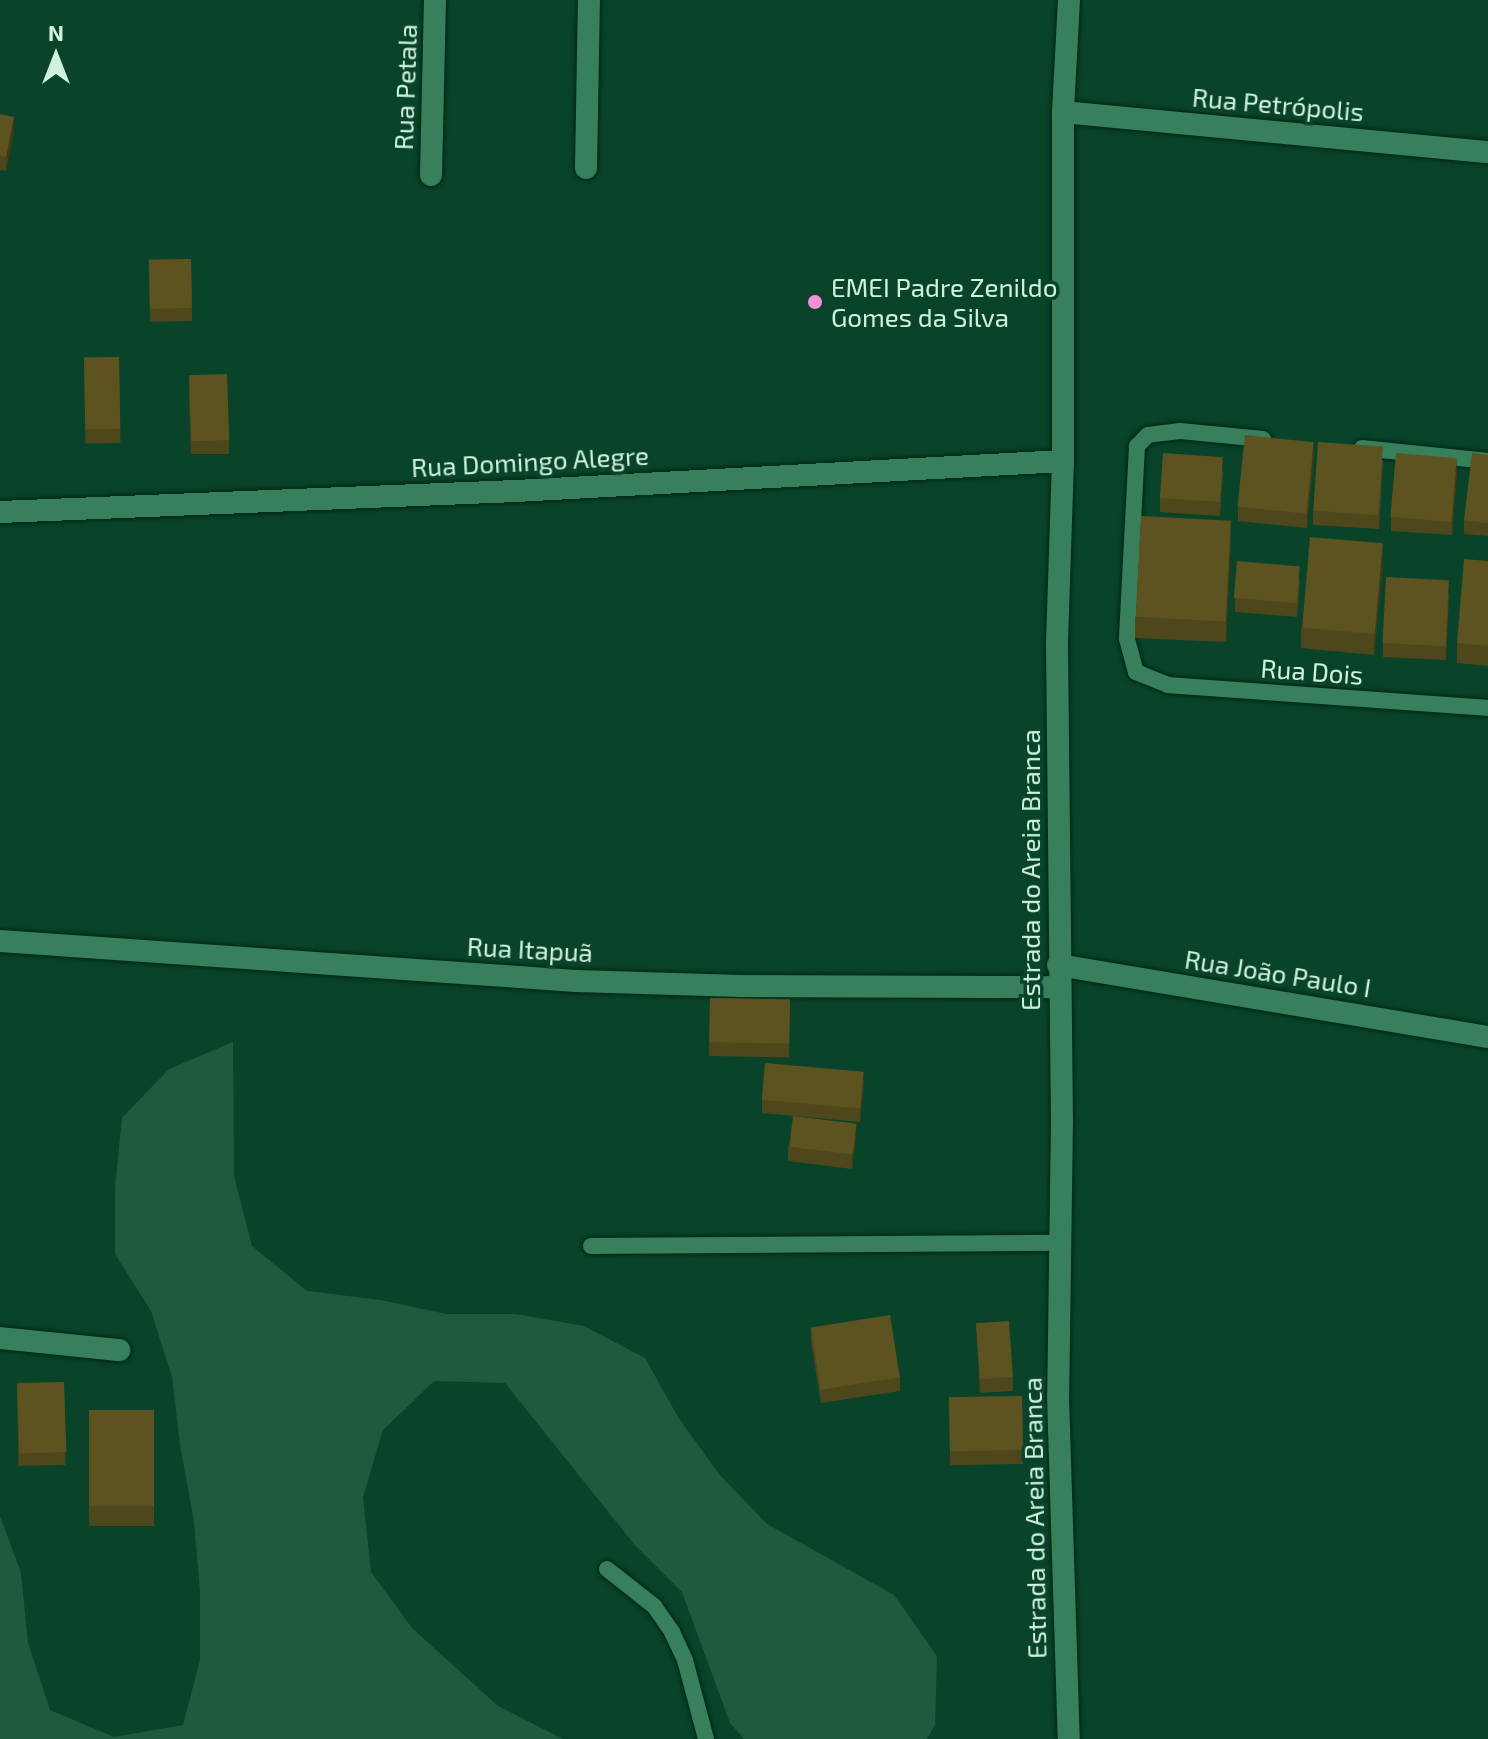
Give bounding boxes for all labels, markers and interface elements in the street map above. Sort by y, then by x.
north arrow [16,16,96,96]
text: N [48,19,64,45]
street label: Rua Petala [387,23,423,151]
street label: Rua Petrópolis [1191,81,1365,127]
place label: EMEI Padre Zenildo Gomes da Silva [831,271,1057,332]
marker: EMEI Padre Zenildo Gomes da Silva [806,293,824,311]
street label: Rua Domingo Alegre [410,439,650,483]
street label: Rua Dois [1260,652,1364,690]
street label: Estrada do Areia Branca [1014,729,1046,1011]
street label: Rua Itapuã [466,930,594,968]
street label: Rua João Paulo I [1182,943,1374,1003]
street label: Estrada do Areia Branca [1016,1377,1052,1659]

